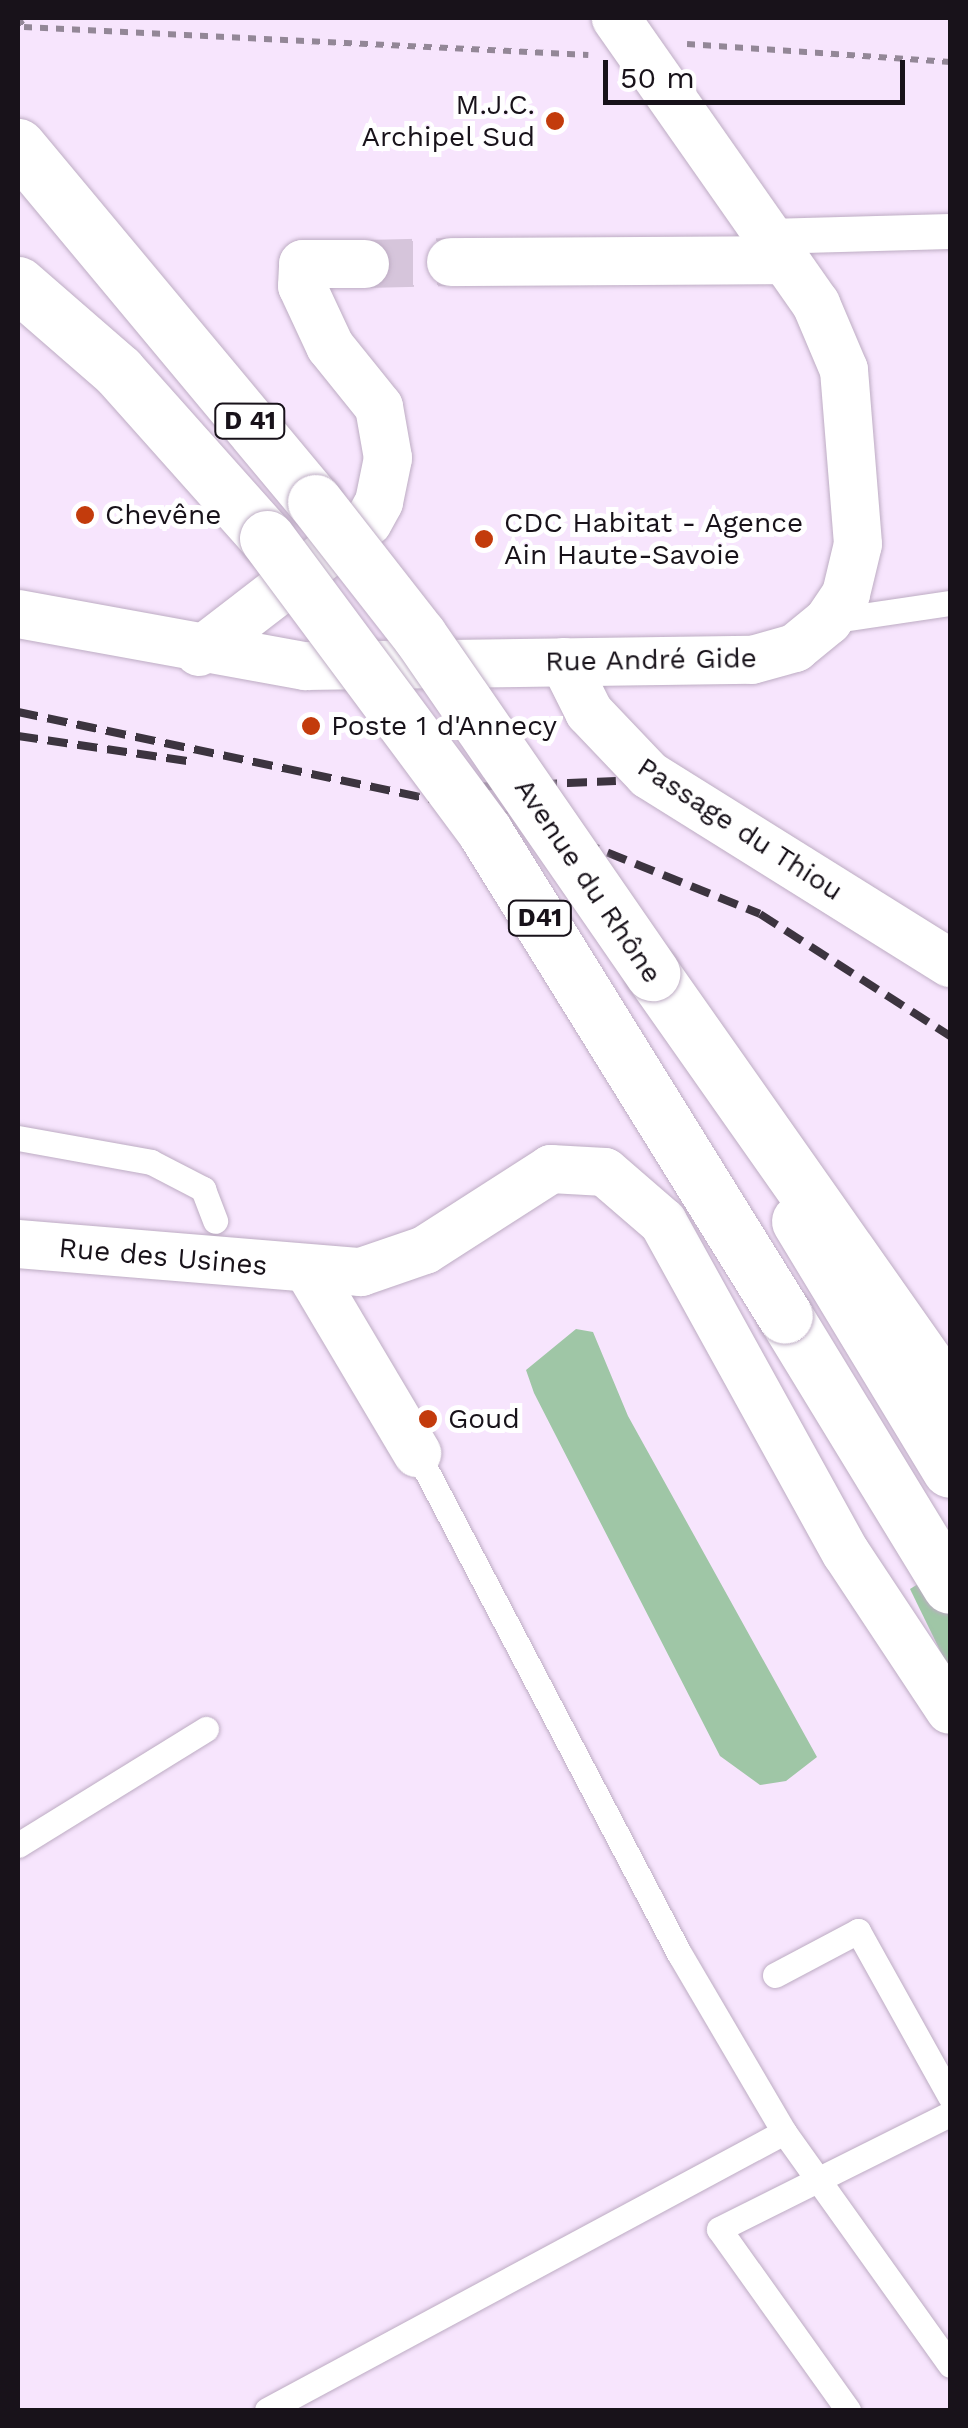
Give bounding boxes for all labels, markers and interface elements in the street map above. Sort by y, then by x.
scale bar [608,40,910,102]
text: 50 m [620,60,695,95]
place label: M.J.C. Archipel Sud [361,88,535,154]
marker: M.J.C. Archipel Sud [544,110,566,132]
road number: D 41 [212,401,288,441]
place label: Chevêne [105,498,222,532]
marker: Chevêne [74,504,96,526]
place label: CDC Habitat - Agence Ain Haute-Savoie [504,506,804,572]
marker: CDC Habitat - Agence Ain Haute-Savoie [473,528,495,550]
street label: Rue André Gide [544,641,758,679]
place label: Poste 1 d'Annecy [331,709,557,743]
marker: Poste 1 d'Annecy [300,715,322,737]
street label: Passage du Thiou [631,750,849,908]
street label: Avenue du Rhône [507,773,669,989]
road number: D41 [508,898,572,938]
street label: Rue des Usines [57,1231,269,1283]
place label: Goud [448,1402,520,1436]
marker: Goud [417,1408,439,1430]

